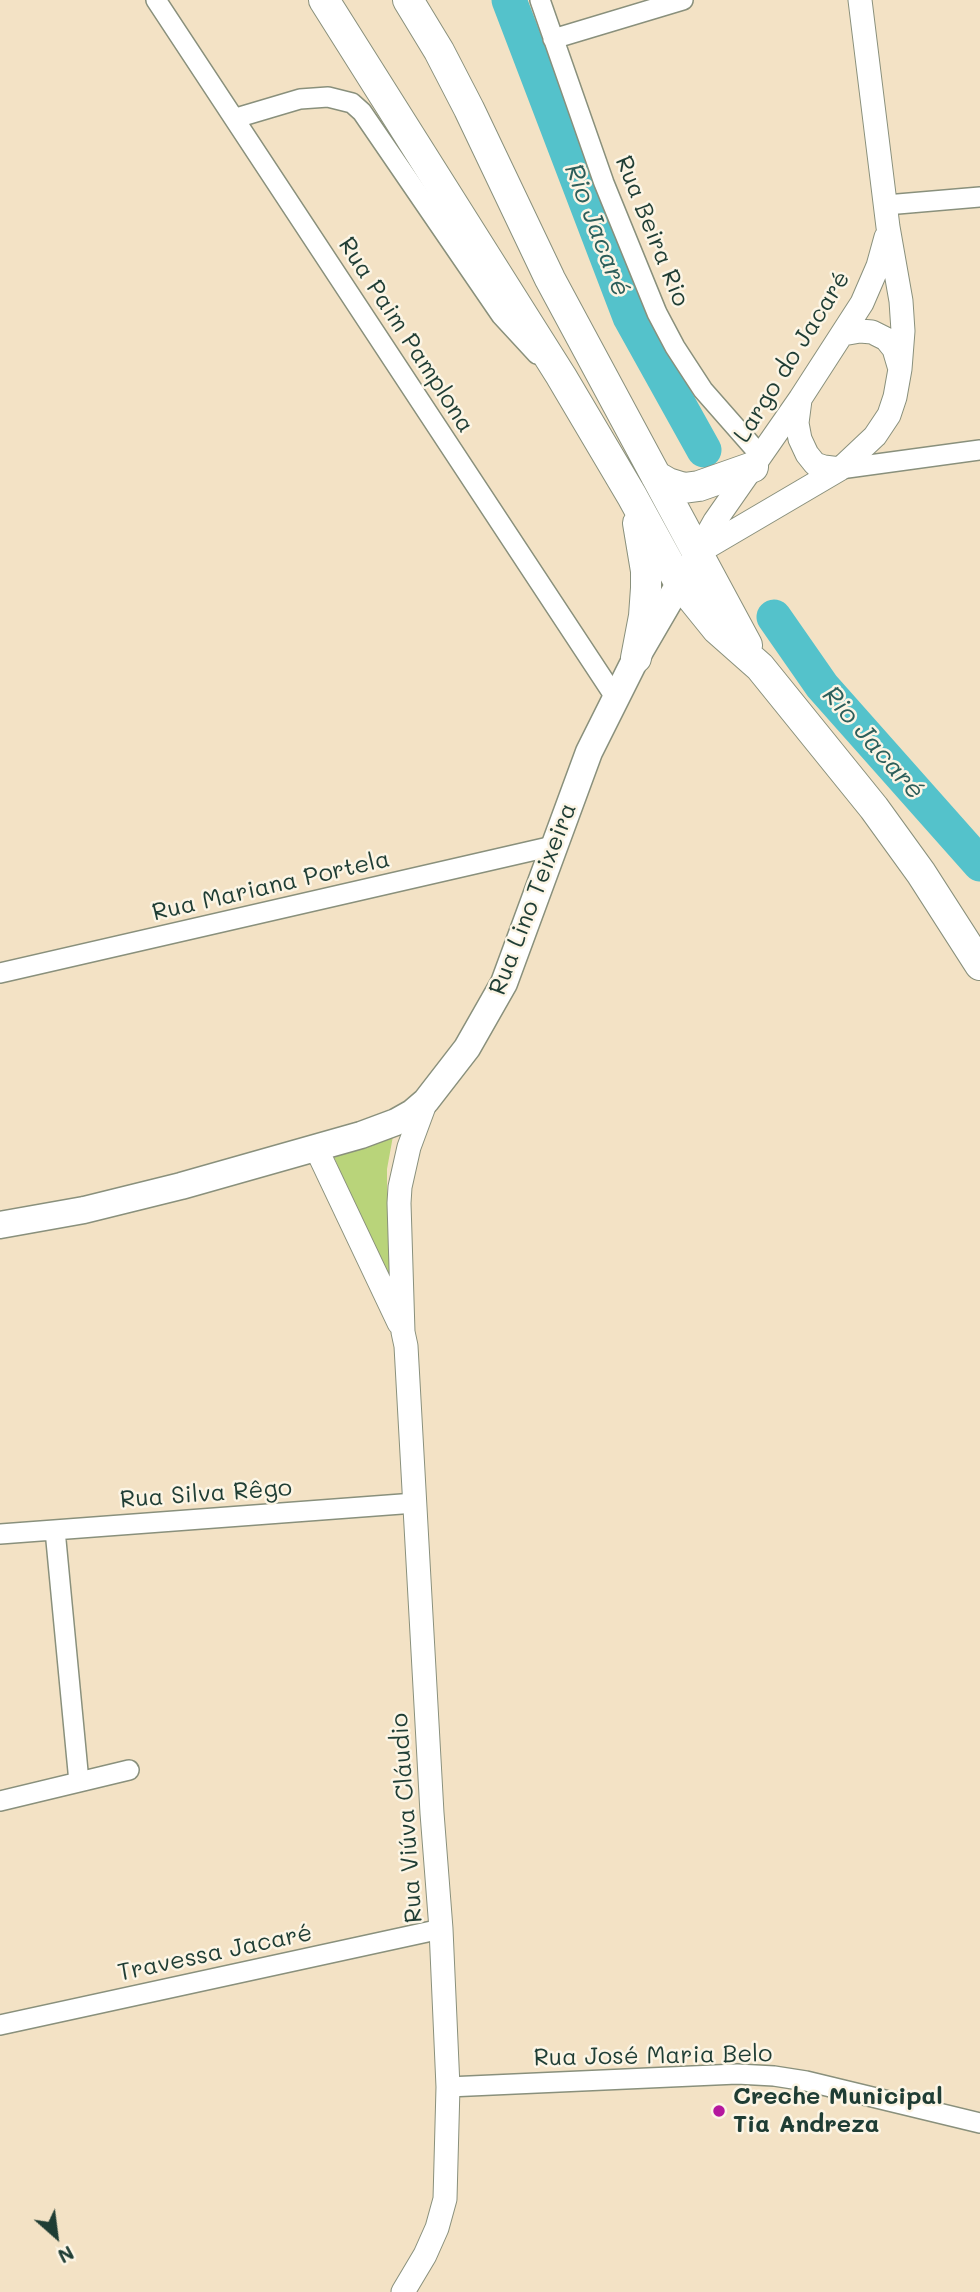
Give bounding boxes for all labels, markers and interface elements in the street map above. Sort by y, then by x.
street label: Rua Beira Rio [609,151,695,311]
water label: Rio Jacaré [557,159,637,301]
street label: Rua Paim Pamplona [332,232,480,438]
street label: Largo do Jacaré [728,266,856,448]
water label: Rio Jacaré [815,680,931,806]
street label: Rua Lino Teixeira [483,799,583,999]
street label: Rua Mariana Portela [149,845,393,927]
street label: Rua Silva Rêgo [119,1474,293,1514]
street label: Rua Viúva Cláudio [385,1712,429,1924]
street label: Travessa Jacaré [115,1918,315,1988]
street label: Rua José Maria Belo [533,2040,773,2072]
place label: Creche Municipal Tia Andreza [733,2083,943,2139]
marker: Creche Municipal Tia Andreza [711,2103,727,2119]
north arrow [21,2201,91,2271]
text: N [54,2241,78,2269]

